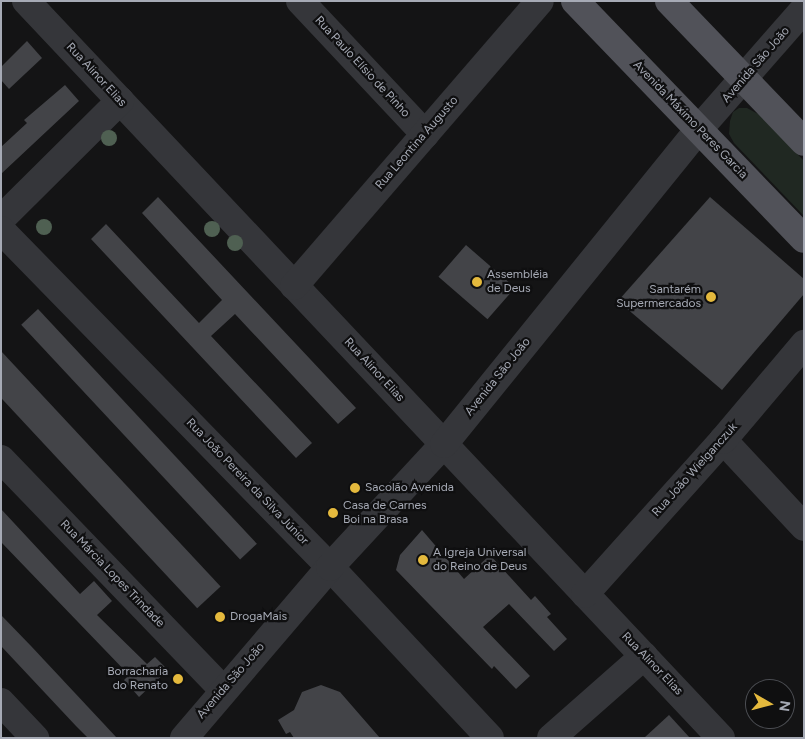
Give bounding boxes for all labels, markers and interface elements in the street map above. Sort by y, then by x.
street label: Rua Paulo Elísio de Pinho [311,13,413,121]
street label: Avenida São João [719,24,793,106]
street label: Rua Alinor Elias [63,40,129,110]
street label: Avenida Máximo Peres Garcia [630,58,750,182]
street label: Rua Leontina Augusto [373,94,461,192]
place label: Assembléia de Deus [487,268,548,296]
marker: Assembléia de Deus [471,276,483,288]
place label: Santarém Supermercados [616,283,701,311]
marker: Santarém Supermercados [705,291,717,303]
street label: Rua Alinor Elias [341,335,407,405]
street label: Avenida São João [462,335,534,419]
street label: Rua João Pereira da Silva Júnior [183,416,311,548]
street label: Rua João Wielganczuk [649,420,741,520]
place label: Sacolão Avenida [365,481,454,495]
marker: Sacolão Avenida [349,482,361,494]
place label: Casa de Carnes Boi na Brasa [343,499,427,527]
marker: Casa de Carnes Boi na Brasa [327,507,339,519]
street label: Rua Márcia Lopes Trindade [57,517,167,631]
place label: A Igreja Universal do Reino de Deus [433,546,527,574]
marker: A Igreja Universal do Reino de Deus [417,554,429,566]
place label: DrogaMais [230,610,287,624]
marker: DrogaMais [214,611,226,623]
street label: Rua Alinor Elias [618,630,686,698]
street label: Avenida São João [194,640,268,722]
place label: Borracharia do Renato [107,665,168,693]
marker: Borracharia do Renato [172,673,184,685]
north arrow [745,679,795,729]
text: N [775,699,794,713]

